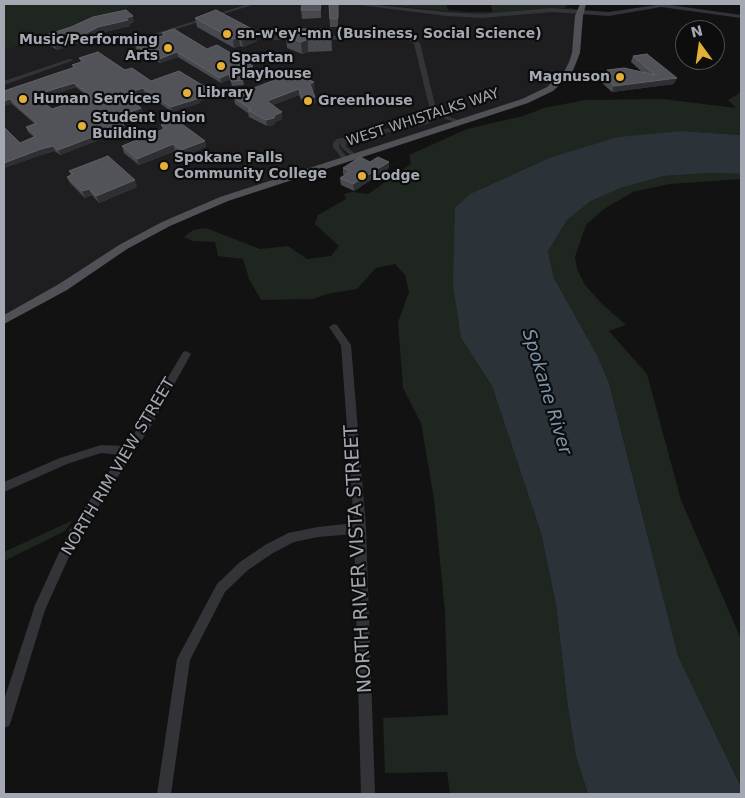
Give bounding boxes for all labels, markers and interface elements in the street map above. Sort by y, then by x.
north arrow [675,20,725,70]
text: N [689,22,704,41]
place label: sn-w'ey'-mn (Business, Social Science) [237,26,542,42]
marker: sn-w'ey'-mn (Business, Social Science) [221,28,233,40]
place label: Music/Performing Arts [19,32,158,64]
marker: Music/Performing Arts [162,42,174,54]
place label: Spartan Playhouse [231,50,312,82]
marker: Spartan Playhouse [215,60,227,72]
place label: Magnuson [529,69,610,85]
marker: Magnuson [614,71,626,83]
place label: Library [197,85,253,101]
street label: WEST WHISTALKS WAY [345,85,501,151]
marker: Library [181,87,193,99]
place label: Human Services [33,91,160,107]
marker: Human Services [17,93,29,105]
place label: Greenhouse [318,93,413,109]
marker: Greenhouse [302,95,314,107]
place label: Student Union Building [92,110,206,142]
marker: Student Union Building [76,120,88,132]
place label: Spokane Falls Community College [174,150,327,182]
marker: Spokane Falls Community College [158,160,170,172]
place label: Lodge [372,168,420,184]
marker: Lodge [356,170,368,182]
water label: Spokane River [517,327,575,457]
street label: NORTH RIM VIEW STREET [58,375,180,559]
street label: NORTH RIVER VISTA STREET [341,424,377,694]

